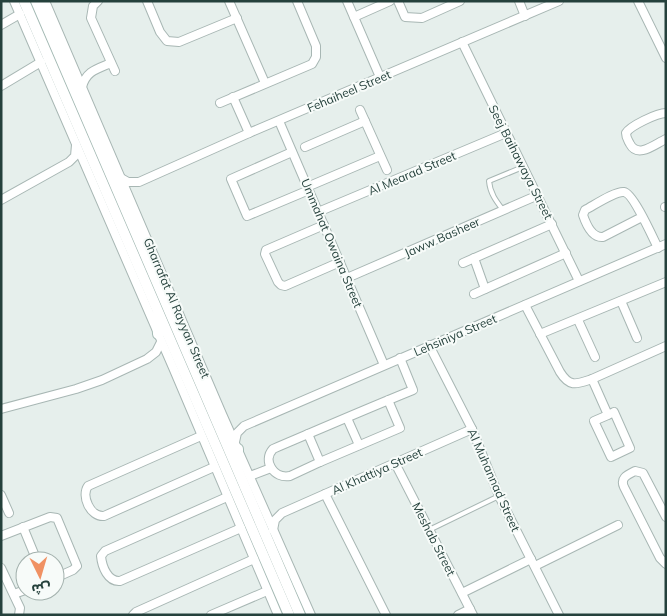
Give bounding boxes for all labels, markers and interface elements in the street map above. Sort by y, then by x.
street label: Fehaiheel Street [305,67,393,115]
street label: Seej Baihawaya Street [486,102,556,222]
street label: Al Mearad Street [366,148,458,198]
street label: Ummahat Owaina Street [298,176,366,310]
street label: Jaww Basheer [402,213,483,260]
street label: Gharrafat Al Rayyan Street [141,236,213,380]
street label: Lehsiniya Street [411,311,499,359]
street label: Al Muhannad Street [465,426,523,534]
street label: Al Khattiya Street [329,444,425,498]
street label: Meshab Street [409,500,459,578]
north arrow [15,551,65,601]
text: ش [31,579,51,599]

